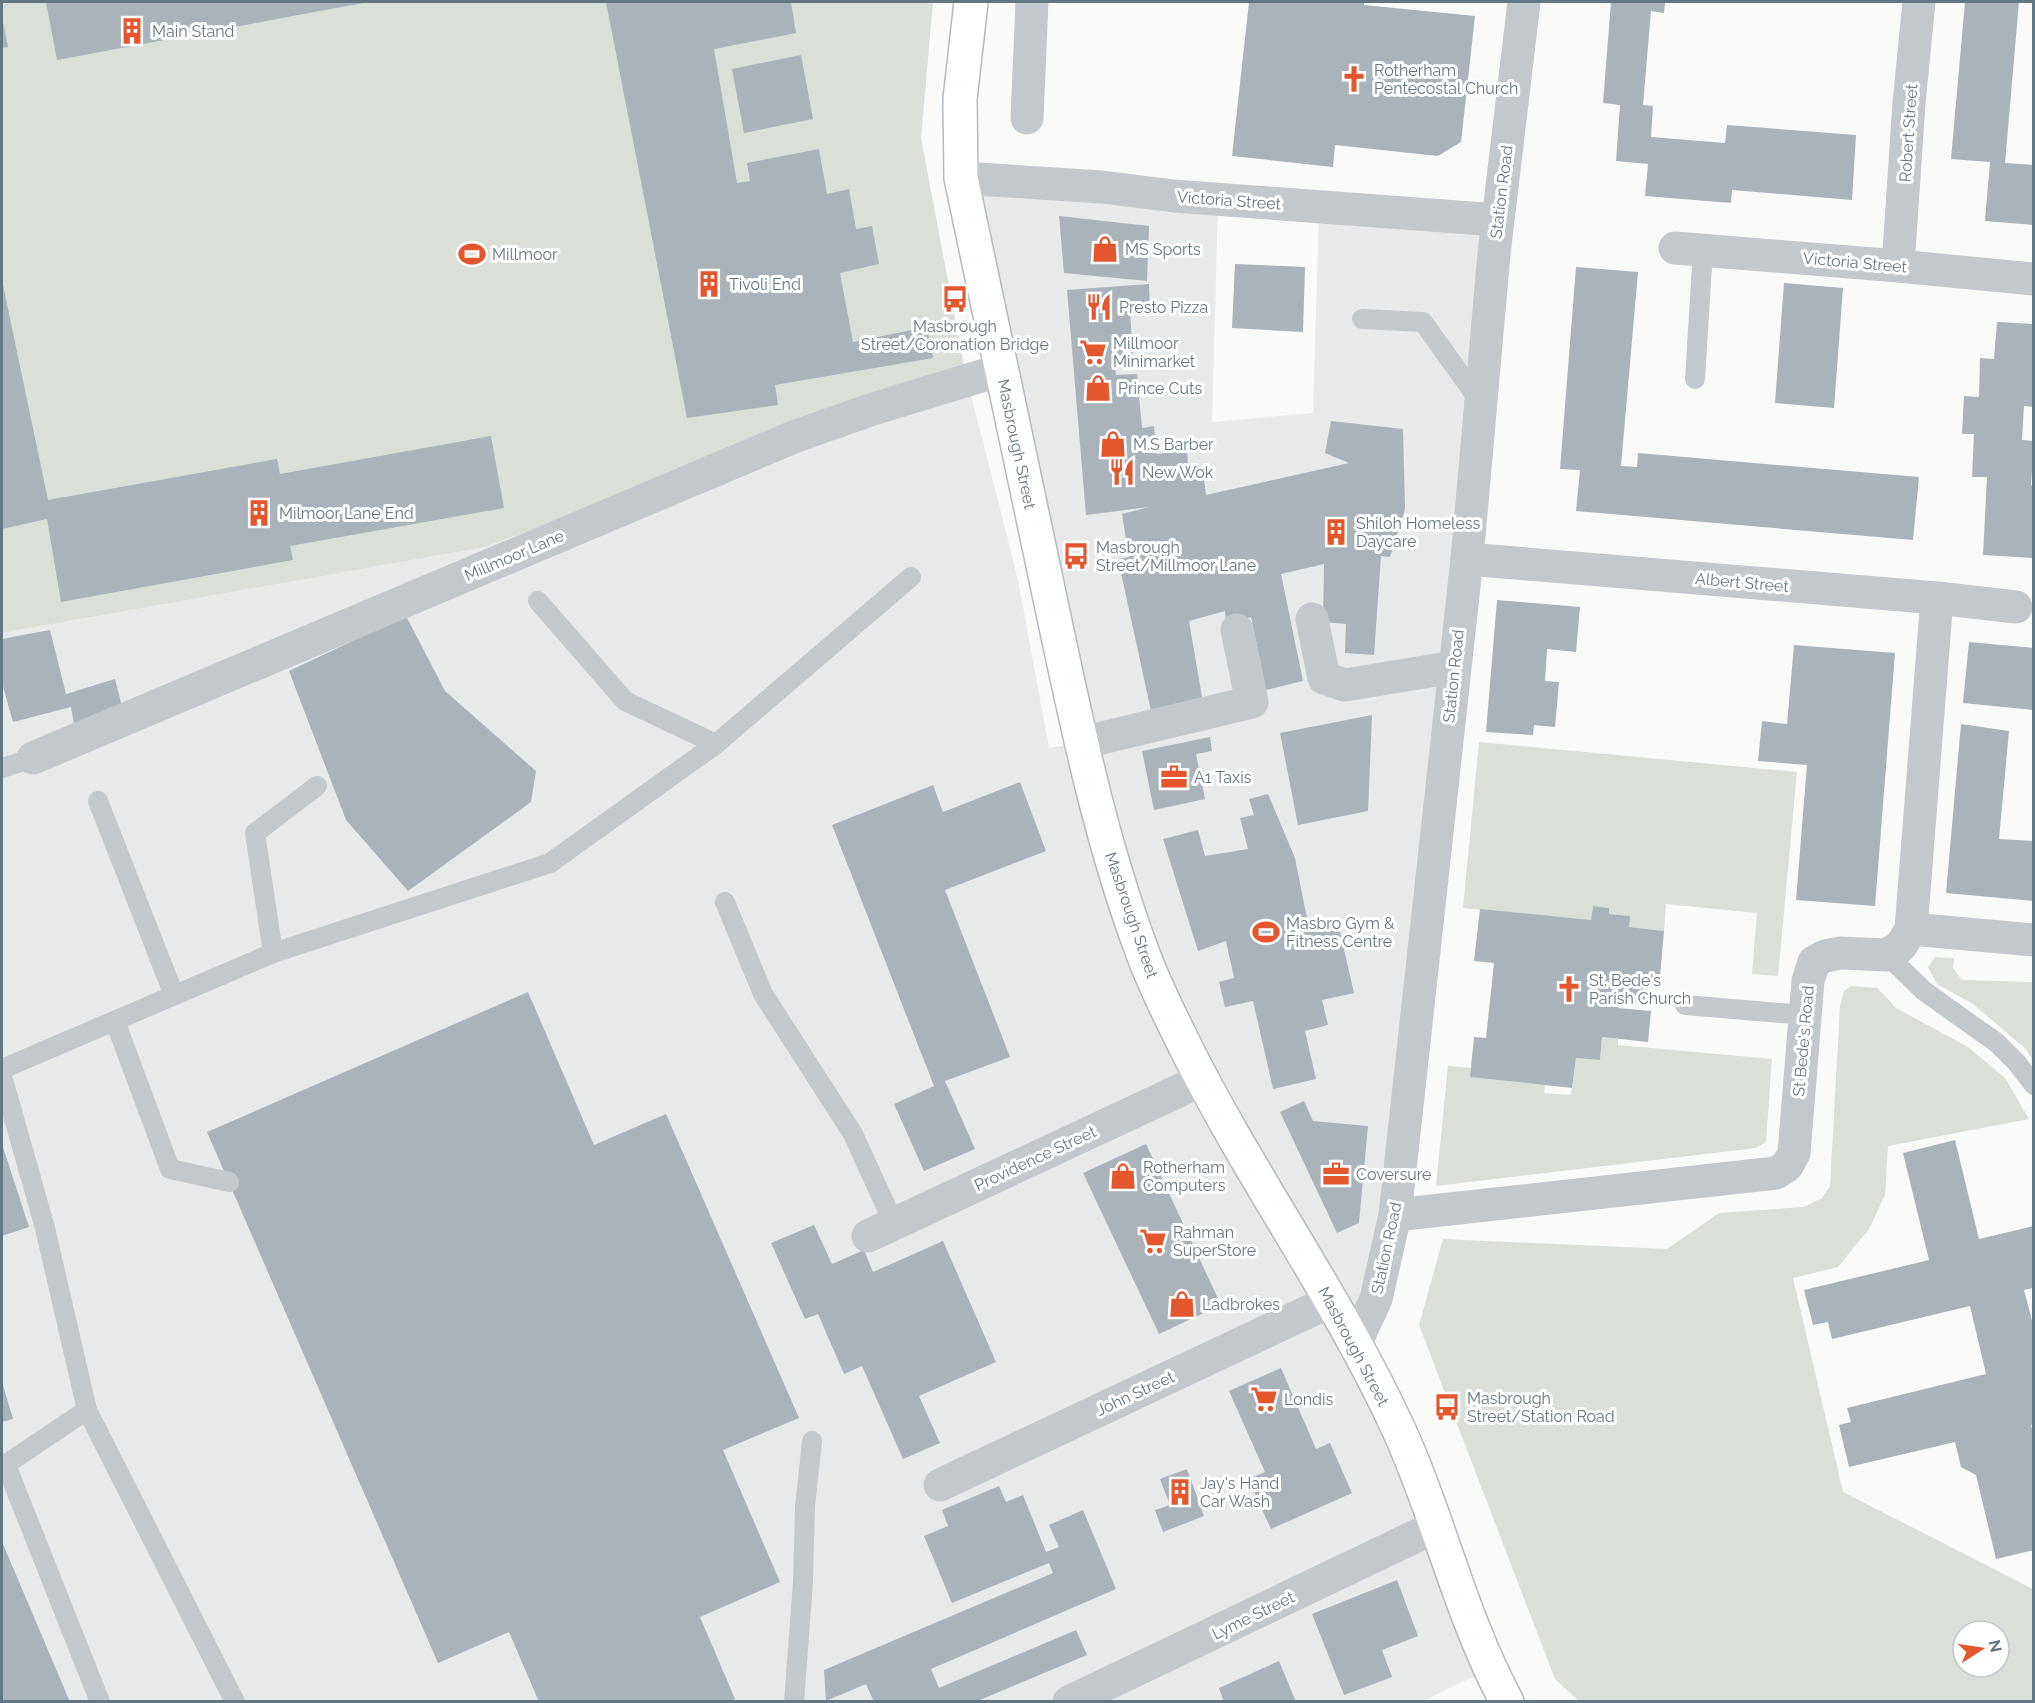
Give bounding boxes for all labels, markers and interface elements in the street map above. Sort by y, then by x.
building icon: Main Stand [117,16,147,46]
place label: Main Stand [152,22,235,41]
place label: Rotherham Pentecostal Church [1374,61,1518,98]
church icon: Rotherham Pentecostal Church [1339,64,1369,94]
street label: Robert Street [1896,83,1921,183]
street label: Station Road [1486,144,1517,240]
street label: Victoria Street [1176,187,1282,214]
shop icon: MS Sports [1090,234,1120,264]
sports icon: Millmoor [457,239,487,269]
place label: MS Sports [1125,240,1201,259]
place label: Millmoor [492,245,558,264]
street label: Victoria Street [1802,248,1908,277]
building icon: Tivoli End [694,269,724,299]
place label: Tivoli End [729,275,801,294]
bus stop icon: Masbrough Street/Coronation Bridge [940,284,970,314]
restaurant icon: Presto Pizza [1084,292,1114,322]
place label: Presto Pizza [1119,298,1208,317]
place label: Masbrough Street/Coronation Bridge [861,317,1049,354]
place label: Millmoor Minimarket [1113,334,1196,371]
supermarket icon: Millmoor Minimarket [1078,337,1108,367]
shop icon: Prince Cuts [1083,373,1113,403]
street label: Masbrough Street [993,377,1040,511]
place label: Prince Cuts [1118,379,1202,398]
shop icon: M.S Barber [1098,429,1128,459]
place label: M.S Barber [1133,435,1214,454]
restaurant icon: New Wok [1107,457,1137,487]
place label: New Wok [1142,463,1214,482]
building icon: Milmoor Lane End [244,498,274,528]
place label: Milmoor Lane End [279,504,414,523]
place label: Shiloh Homeless Daycare [1356,514,1481,551]
building icon: Shiloh Homeless Daycare [1321,517,1351,547]
street label: Millmoor Lane [462,526,567,585]
place label: Masbrough Street/Millmoor Lane [1096,538,1256,575]
bus stop icon: Masbrough Street/Millmoor Lane [1061,541,1091,571]
street label: Albert Street [1694,569,1790,596]
street label: Station Road [1439,628,1468,724]
office icon: A1 Taxis [1159,762,1189,792]
place label: A1 Taxis [1194,768,1252,787]
street label: Masbrough Street [1101,850,1162,981]
place label: Masbro Gym & Fitness Centre [1286,914,1395,951]
sports icon: Masbro Gym & Fitness Centre [1251,917,1281,947]
place label: St. Bede's Parish Church [1589,971,1691,1008]
church icon: St. Bede's Parish Church [1554,974,1584,1004]
street label: St Bede's Road [1789,985,1818,1097]
street label: Providence Street [971,1122,1100,1195]
place label: Rotherham Computers [1143,1158,1226,1195]
office icon: Coversure [1321,1159,1351,1189]
shop icon: Rotherham Computers [1108,1161,1138,1191]
place label: Coversure [1356,1165,1431,1184]
street label: Station Road [1367,1200,1406,1296]
place label: Rahman SuperStore [1173,1223,1256,1260]
supermarket icon: Rahman SuperStore [1138,1226,1168,1256]
street label: Masbrough Street [1314,1283,1393,1410]
shop icon: Ladbrokes [1167,1289,1197,1319]
place label: Ladbrokes [1202,1295,1280,1314]
street label: John Street [1093,1367,1178,1420]
supermarket icon: Londis [1249,1384,1279,1414]
place label: Masbrough Street/Station Road [1467,1389,1615,1426]
place label: Londis [1284,1390,1333,1409]
bus stop icon: Masbrough Street/Station Road [1432,1392,1462,1422]
place label: Jay's Hand Car Wash [1200,1474,1279,1511]
building icon: Jay's Hand Car Wash [1165,1477,1195,1507]
street label: Lyme Street [1209,1587,1298,1644]
north arrow [1951,1619,2011,1679]
text: N [1985,1638,2006,1654]

